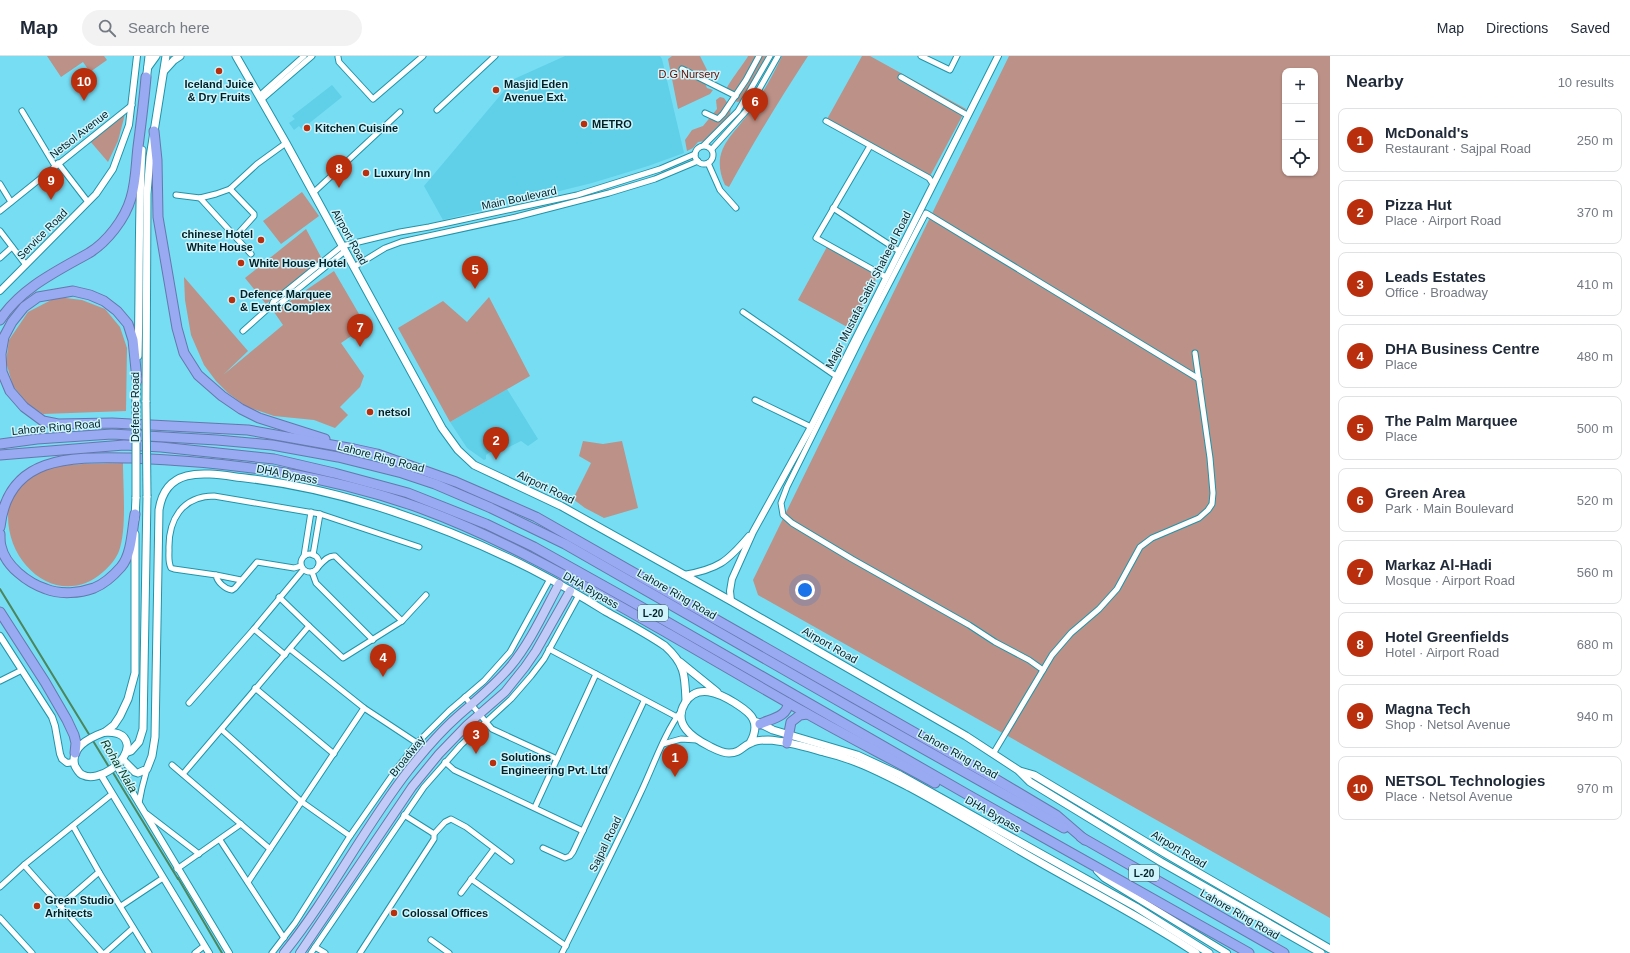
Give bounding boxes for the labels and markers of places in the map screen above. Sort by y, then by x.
marker: Iceland Juice & Dry Fruits [214,66,224,76]
pin: 10 [71,68,97,101]
place label: Iceland Juice & Dry Fruits [184,78,254,103]
place label: Masjid Eden Avenue Ext. [504,78,568,103]
marker: Masjid Eden Avenue Ext. [491,85,501,95]
pin: 6 [742,88,768,121]
place label: METRO [592,118,632,130]
marker: METRO [579,119,589,129]
place label: Kitchen Cuisine [315,122,398,134]
marker: Kitchen Cuisine [302,123,312,133]
pin: 8 [326,155,352,188]
pin: 9 [38,167,64,200]
place label: Luxury Inn [374,167,431,179]
marker: Luxury Inn [361,168,371,178]
place label: chinese Hotel White House [181,228,253,253]
marker: chinese Hotel White House [256,235,266,245]
pin: 5 [462,256,488,289]
place label: White House Hotel [249,257,346,269]
marker: White House Hotel [236,258,246,268]
place label: Defence Marquee & Event Complex [240,288,331,313]
marker: Defence Marquee & Event Complex [227,295,237,305]
pin: 7 [347,314,373,347]
place label: netsol [378,406,410,418]
marker: netsol [365,407,375,417]
pin: 2 [483,427,509,460]
pin: 4 [370,644,396,677]
pin: 3 [463,721,489,754]
pin: 1 [662,744,688,777]
place label: Solutions Engineering Pvt. Ltd [501,751,608,776]
marker: Solutions Engineering Pvt. Ltd [488,758,498,768]
place label: Green Studio Arhitects [45,894,114,919]
marker: Green Studio Arhitects [32,901,42,911]
place label: Colossal Offices [402,907,488,919]
marker: Colossal Offices [389,908,399,918]

